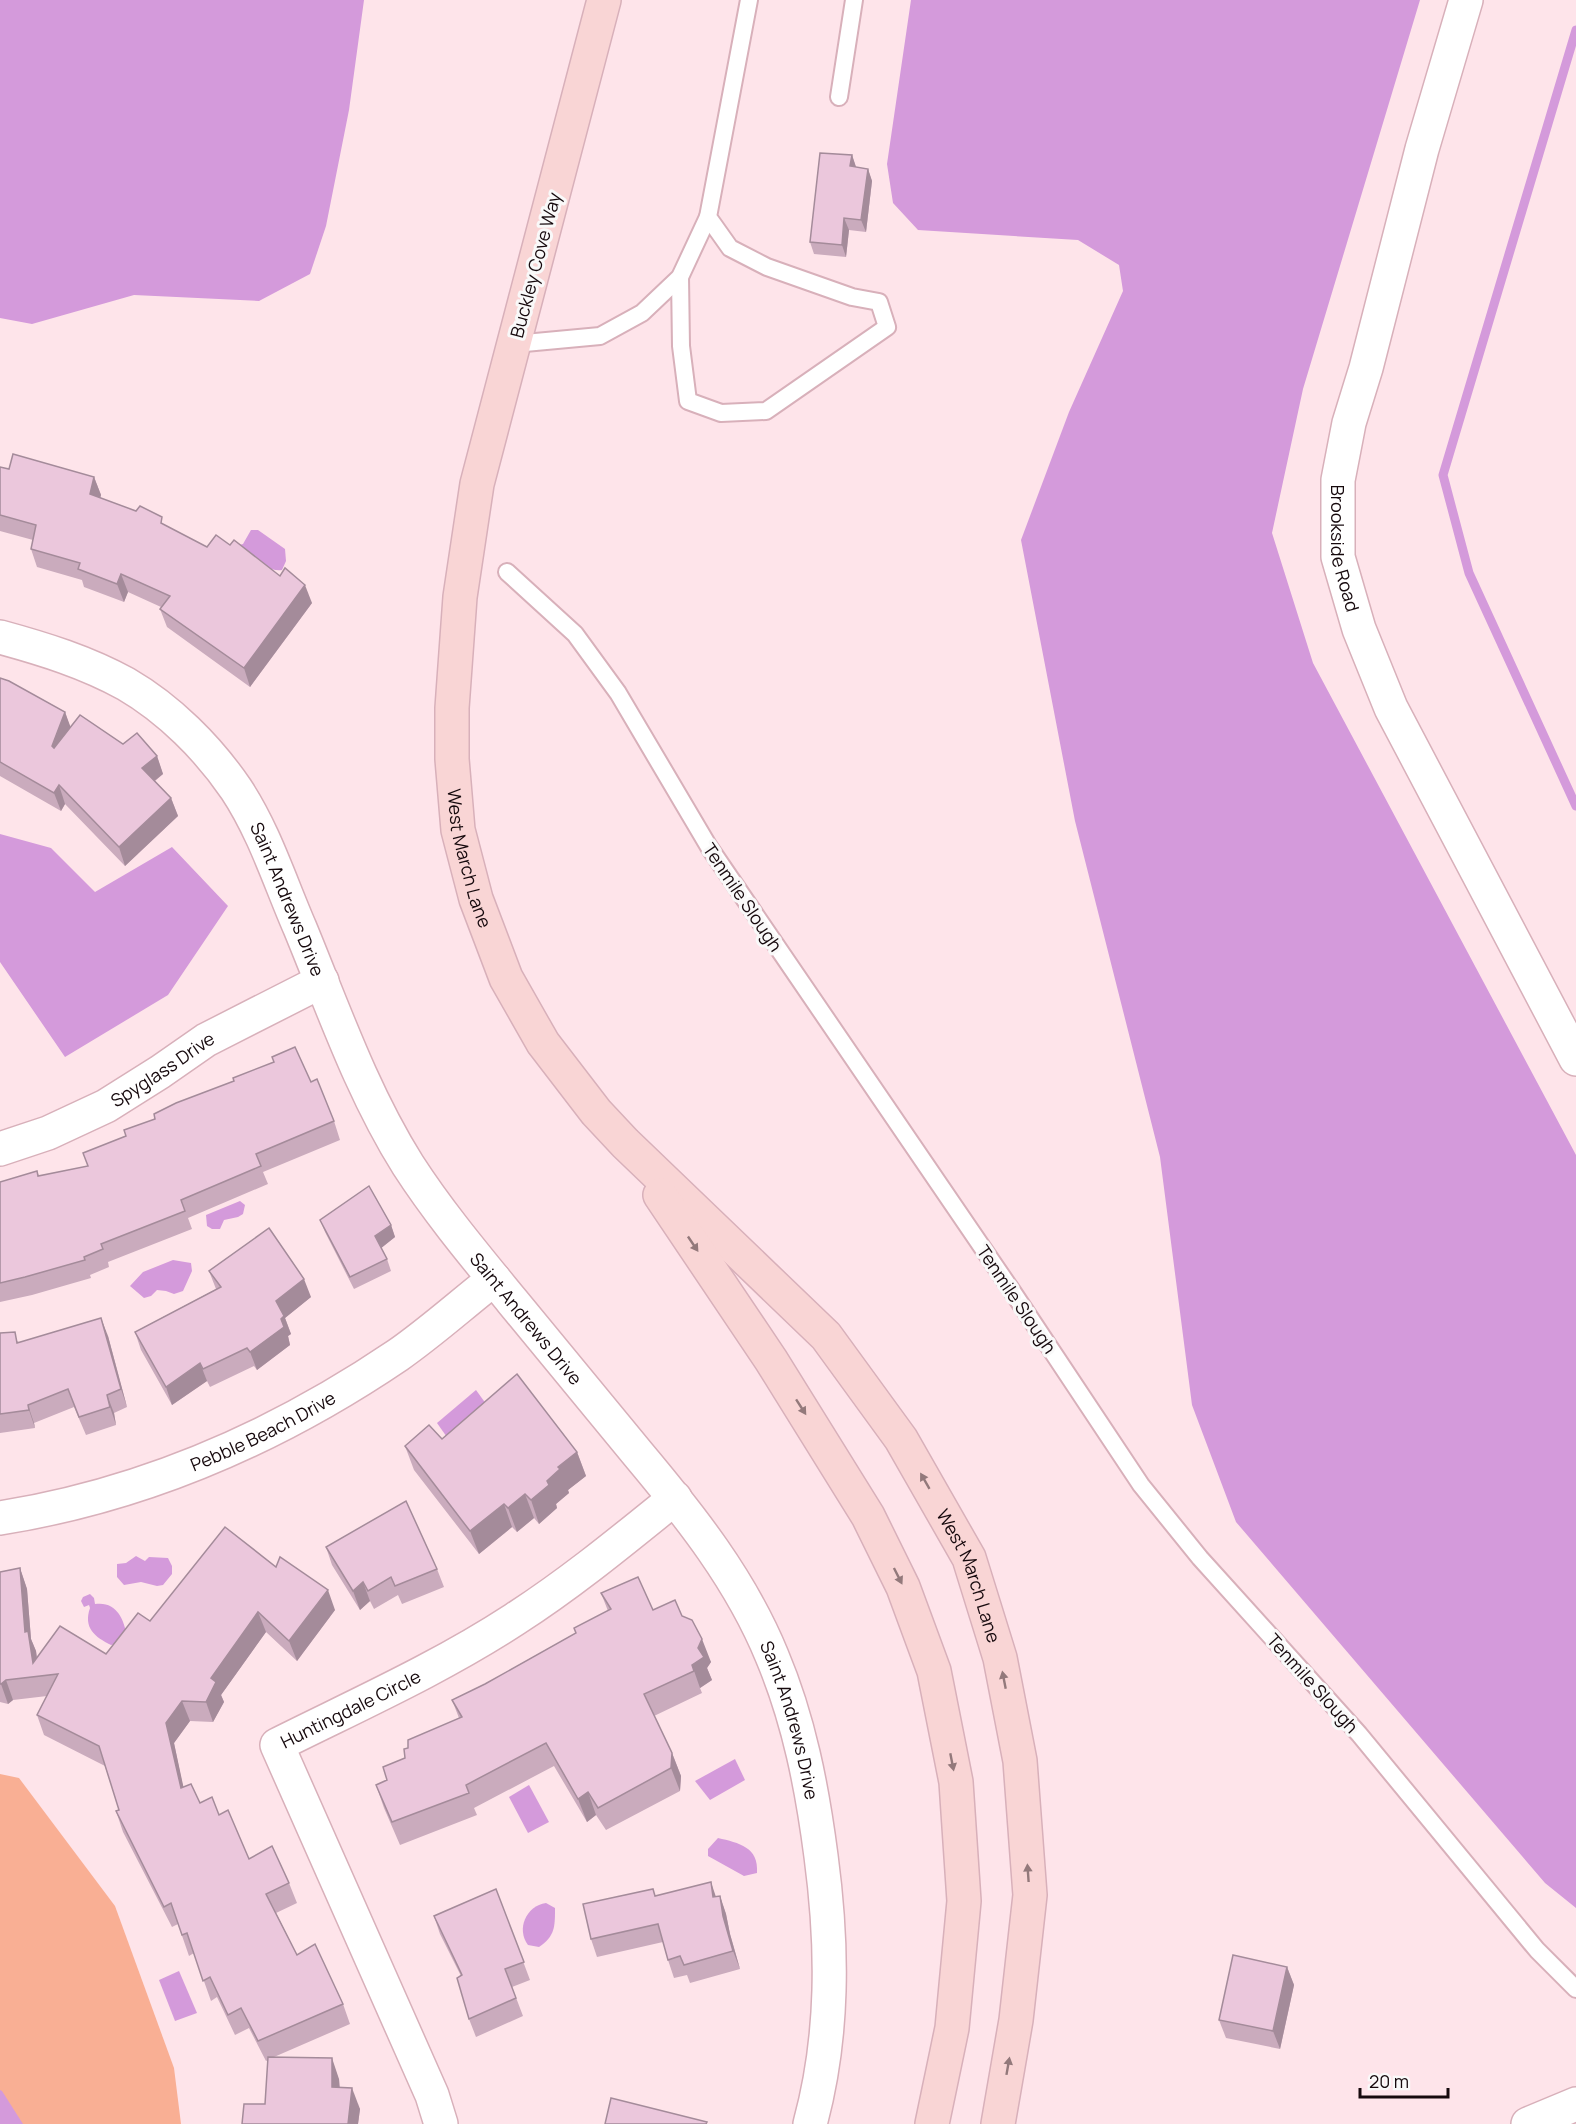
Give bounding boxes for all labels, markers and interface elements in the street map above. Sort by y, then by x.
street label: Buckley Cove Way [504,189,566,340]
street label: Brookside Road [1326,485,1365,614]
street label: West March Lane [443,788,498,931]
street label: Saint Andrews Drive [245,818,330,980]
street label: Tenmile Slough [698,838,788,956]
street label: Spyglass Drive [106,1026,218,1112]
one-way arrow [687,1236,699,1252]
street label: Tenmile Slough [972,1240,1062,1358]
street label: Saint Andrews Drive [465,1247,588,1390]
street label: Pebble Beach Drive [187,1385,340,1476]
one-way arrow [795,1399,806,1415]
one-way arrow [920,1472,930,1489]
street label: West March Lane [931,1505,1007,1646]
one-way arrow [893,1567,902,1584]
street label: Tenmile Slough [1262,1628,1364,1738]
street label: Saint Andrews Drive [755,1637,824,1802]
street label: Huntingdale Circle [276,1664,425,1753]
one-way arrow [999,1670,1008,1689]
one-way arrow [948,1753,957,1772]
one-way arrow [1023,1863,1033,1882]
one-way arrow [1004,2057,1013,2076]
scale bar [1360,2061,1448,2099]
text: 20 m [1369,2069,1409,2093]

